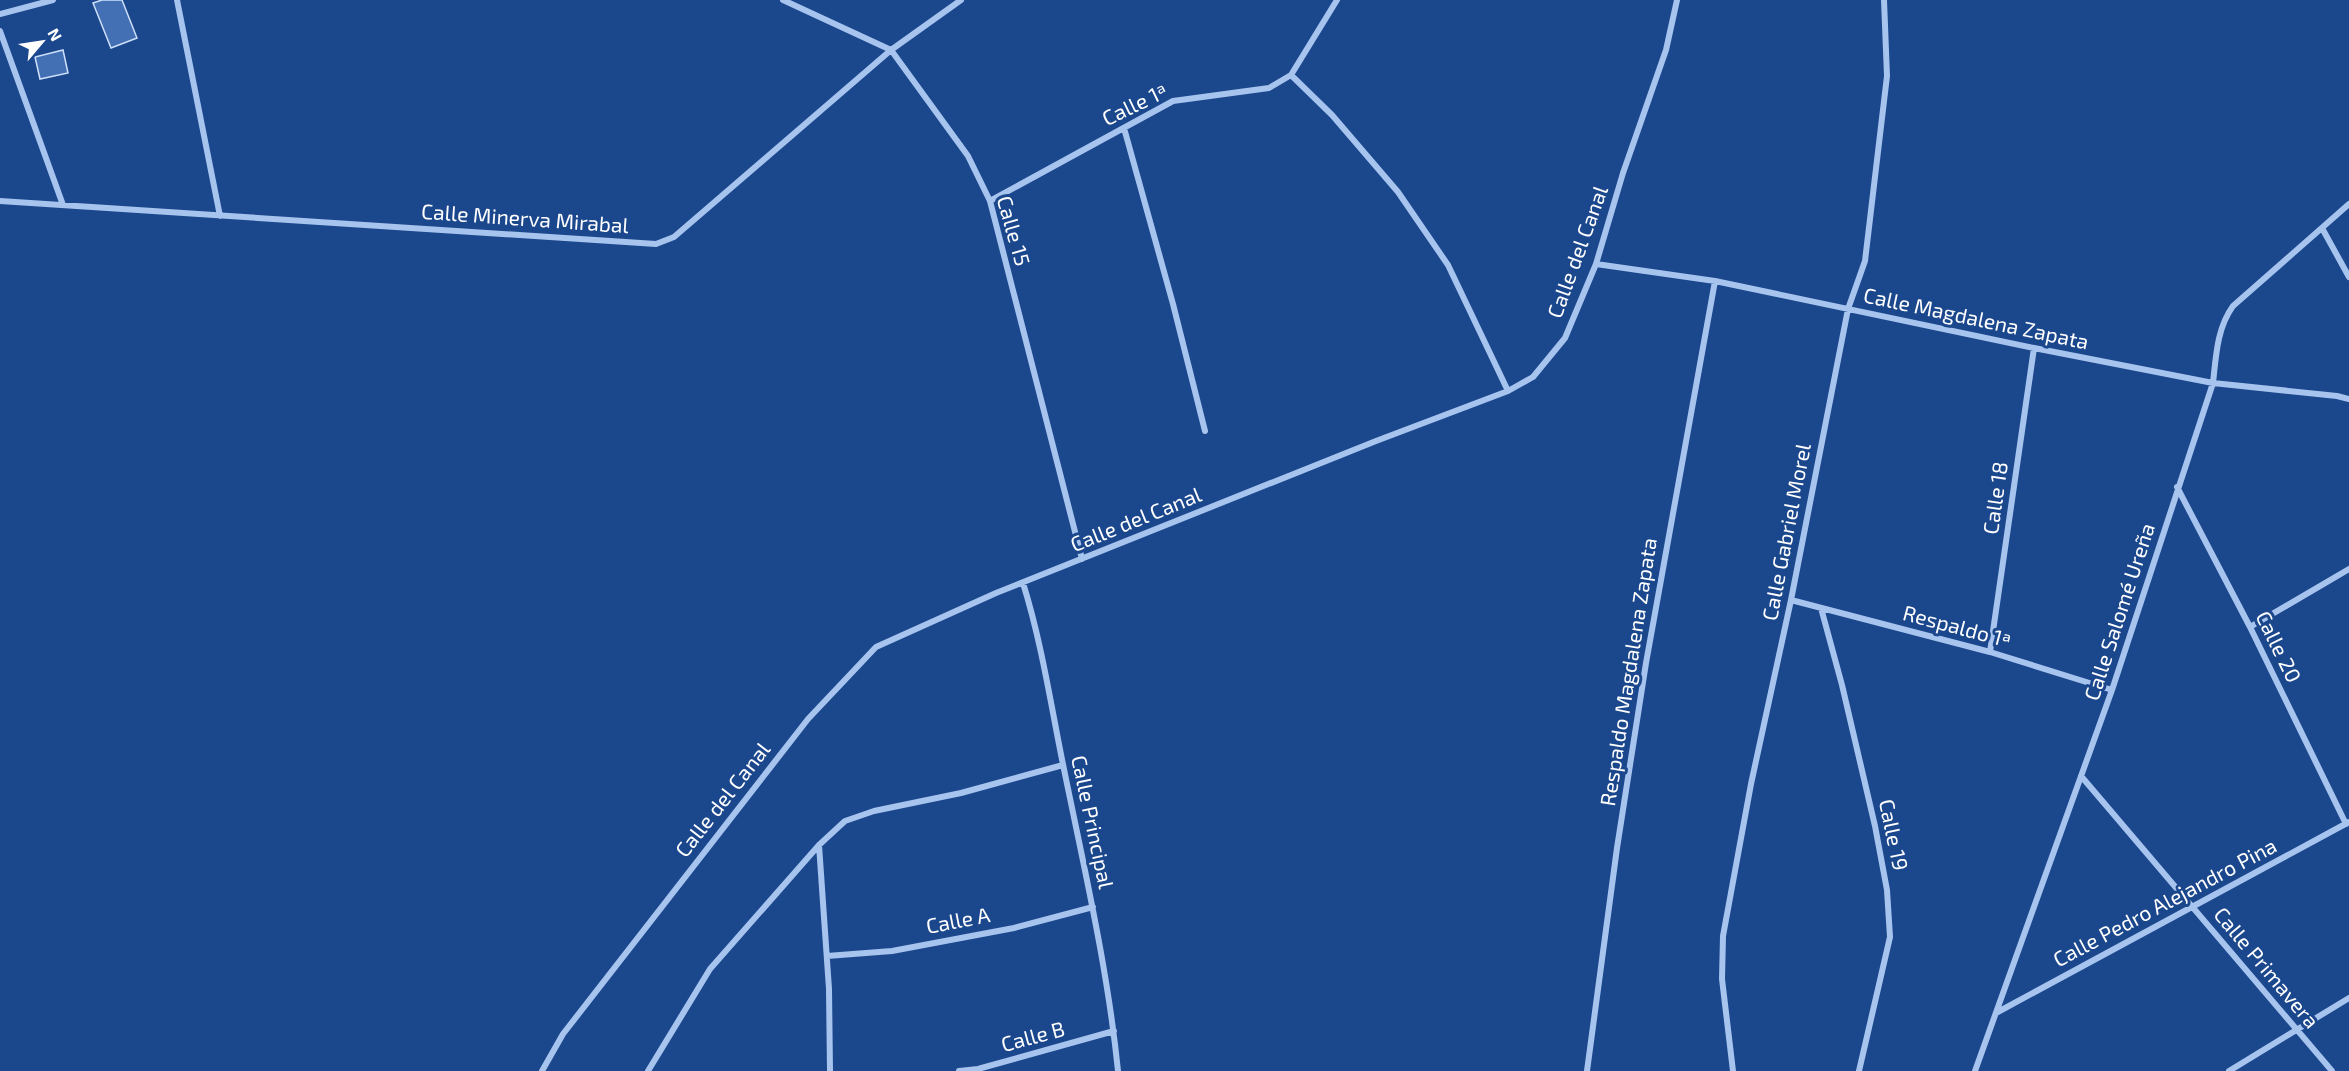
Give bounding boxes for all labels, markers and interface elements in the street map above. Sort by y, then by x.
north arrow [12,12,72,72]
text: N [44,25,67,44]
street label: Calle 1ª [1098,77,1171,130]
street label: Calle del Canal [1541,181,1612,321]
street label: Calle 15 [993,193,1036,268]
street label: Calle Minerva Mirabal [420,198,630,237]
street label: Calle Magdalena Zapata [1861,281,2091,354]
street label: Calle Gabriel Morel [1756,440,1815,622]
street label: Calle 18 [1977,460,2012,536]
street label: Calle del Canal [1066,481,1205,556]
street label: Calle Salomé Ureña [2078,520,2159,703]
street label: Respaldo Magdalena Zapata [1594,536,1661,808]
street label: Respaldo 1ª [1901,599,2014,652]
street label: Calle 20 [2251,607,2307,686]
street label: Calle del Canal [669,736,775,862]
street label: Calle Principal [1067,753,1120,891]
street label: Calle 19 [1875,797,1914,873]
street label: Calle Pedro Alejandro Pina [2048,832,2281,972]
street label: Calle A [924,901,992,938]
street label: Calle Primavera [2209,902,2325,1033]
street label: Calle B [998,1015,1067,1056]

